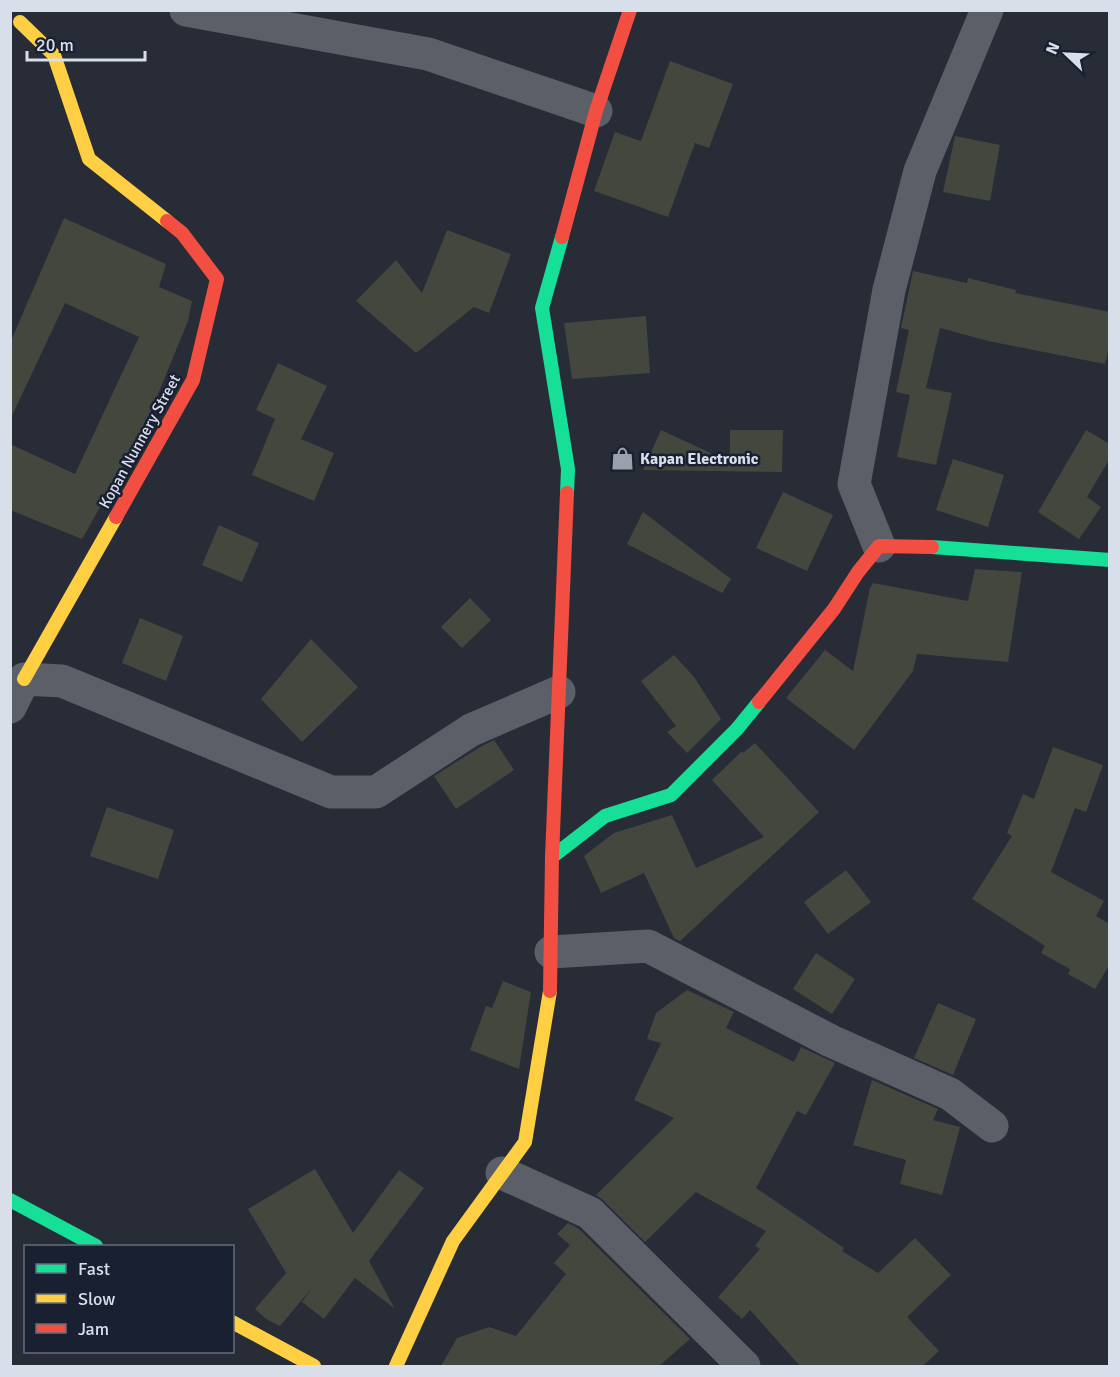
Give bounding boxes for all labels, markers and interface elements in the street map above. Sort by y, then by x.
scale bar [27,24,146,62]
north arrow [1036,24,1096,84]
text: 20 m [36,34,74,56]
text: N [1042,39,1064,58]
street label: Kopan Nunnery Street [95,370,185,512]
shop icon: Kapan Electronic [609,445,635,471]
place label: Kapan Electronic [640,449,759,469]
legend [24,1245,234,1353]
text: Fast [78,1258,110,1280]
text: Slow [78,1288,115,1310]
text: Jam [78,1318,109,1340]

